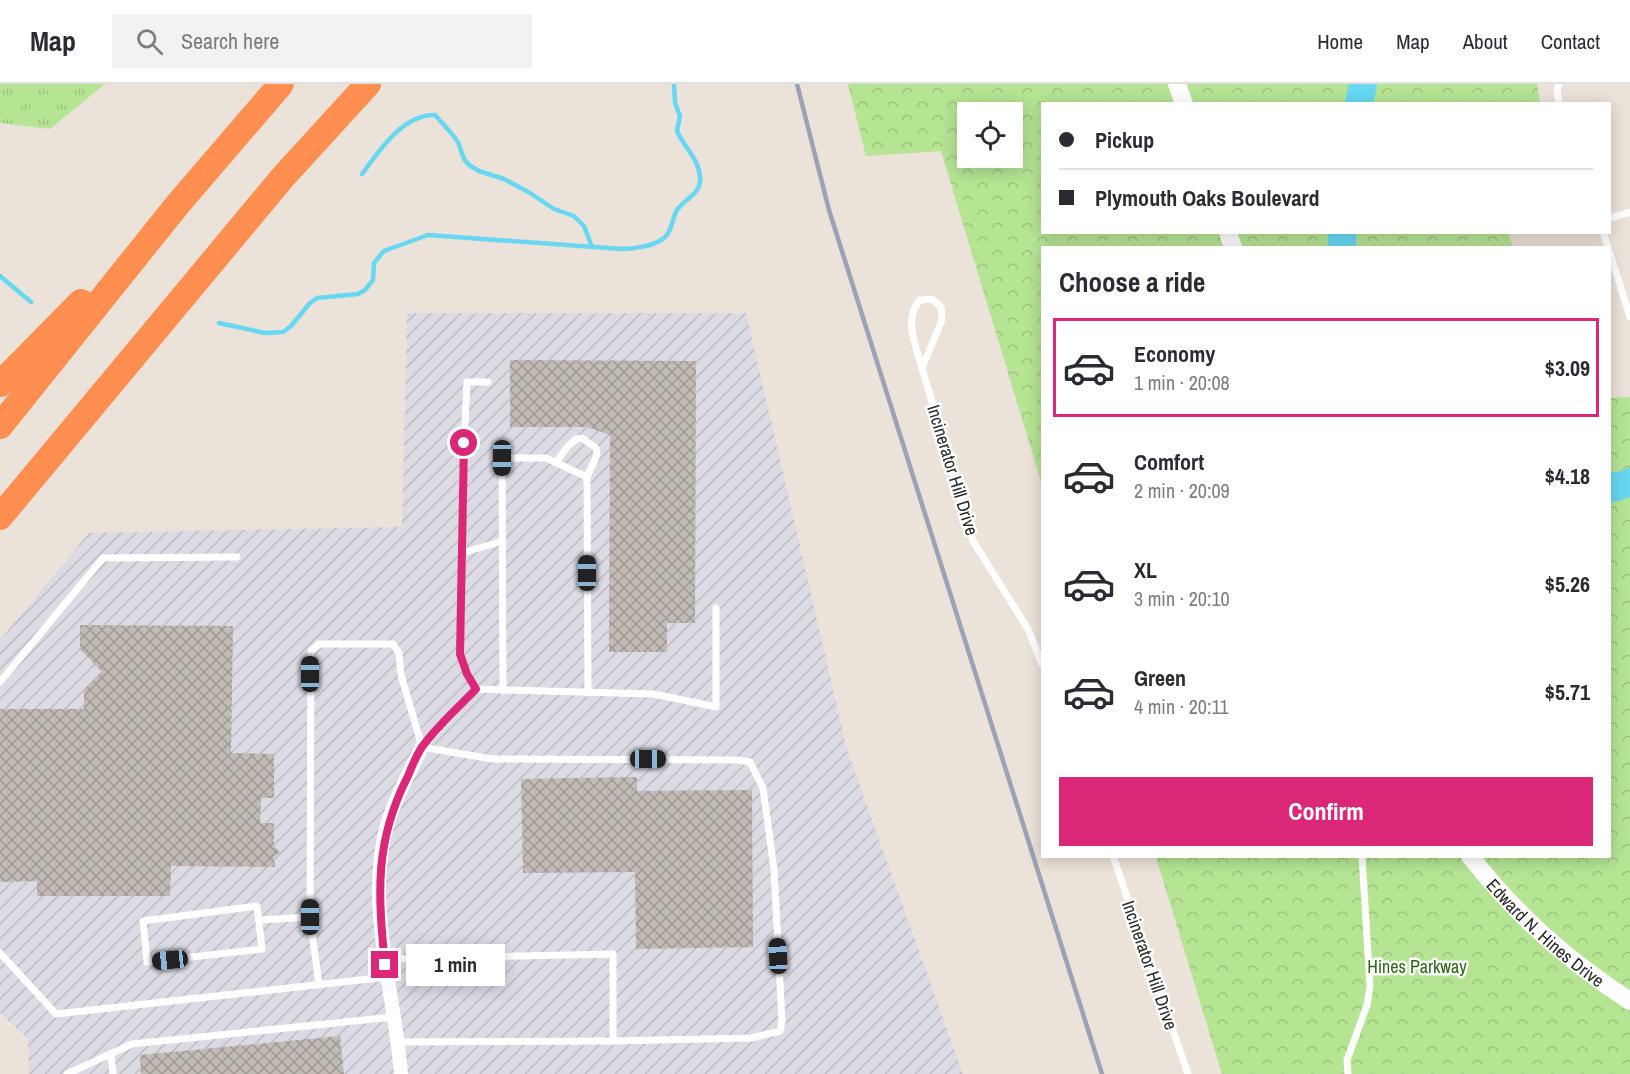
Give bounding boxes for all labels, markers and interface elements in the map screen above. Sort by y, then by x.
search box [112,14,532,68]
text: Map [30,22,76,60]
icon: search [133,25,166,58]
text: Search here [181,26,279,56]
text: Home [1317,27,1363,56]
text: Map [1396,27,1430,56]
text: About [1463,27,1508,56]
text: Contact [1541,27,1600,56]
map controls [957,102,1023,168]
button: locate [957,102,1023,168]
text: Pickup [1095,125,1154,155]
text: Plymouth Oaks Boulevard [1095,183,1320,213]
text: Choose a ride [1059,264,1205,300]
text: Economy [1134,339,1215,369]
icon: car [1062,341,1116,395]
text: $3.09 [1545,353,1590,383]
text: 1 min · 20:08 [1134,369,1230,396]
street label: Incinerator Hill Drive [921,402,985,538]
route start [450,429,477,456]
car [493,440,511,476]
text: Comfort [1134,447,1204,477]
icon: car [1062,449,1116,503]
text: $4.18 [1545,461,1590,491]
text: 2 min · 20:09 [1134,477,1230,504]
car [578,555,596,591]
text: XL [1134,555,1157,585]
icon: car [1062,557,1116,611]
text: $5.26 [1545,569,1590,599]
text: 3 min · 20:10 [1134,585,1230,612]
car [301,656,319,692]
text: Green [1134,663,1186,693]
icon: car [1062,665,1116,719]
text: $5.71 [1545,677,1590,707]
text: 4 min · 20:11 [1134,693,1229,720]
car [630,750,666,768]
button: Confirm [1059,777,1593,846]
street label: Edward N. Hines Drive [1481,873,1610,992]
street label: Incinerator Hill Drive [1116,897,1184,1033]
car [301,899,319,935]
car [768,938,788,974]
callout: 1 min [406,944,505,986]
car [151,949,189,971]
route end [371,951,398,978]
text: 1 min [434,951,477,978]
park label: Hines Parkway [1367,954,1467,979]

